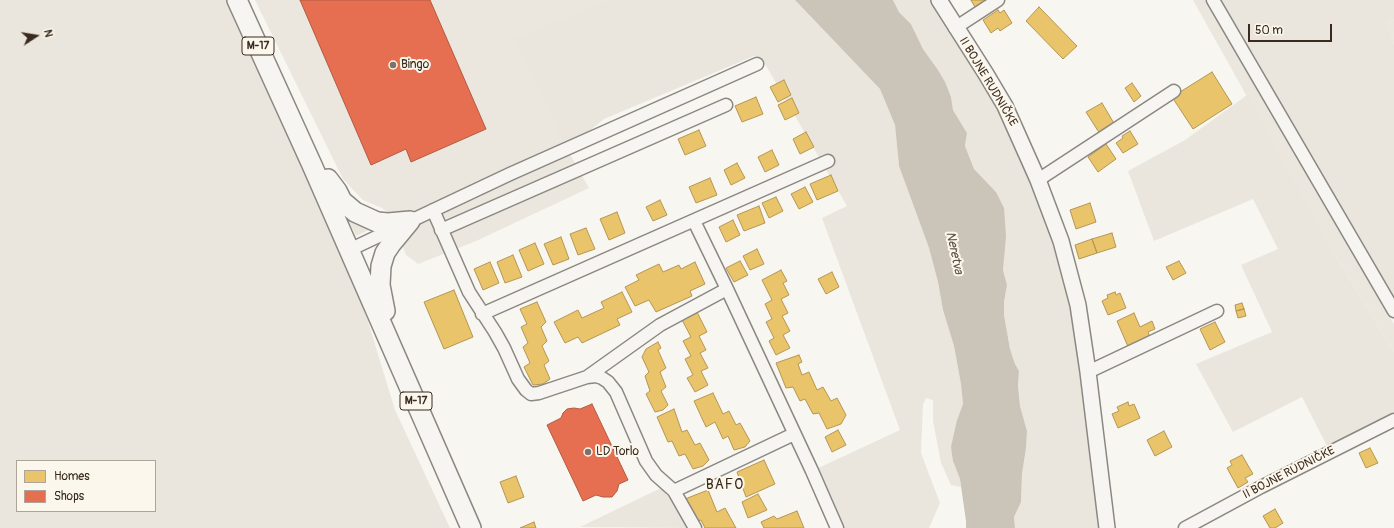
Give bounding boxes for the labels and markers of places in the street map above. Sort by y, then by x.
place label: Bingo [401,58,429,72]
marker: Bingo [388,60,398,70]
place label: LD Torlo [596,445,639,459]
marker: LD Torlo [583,447,593,457]

